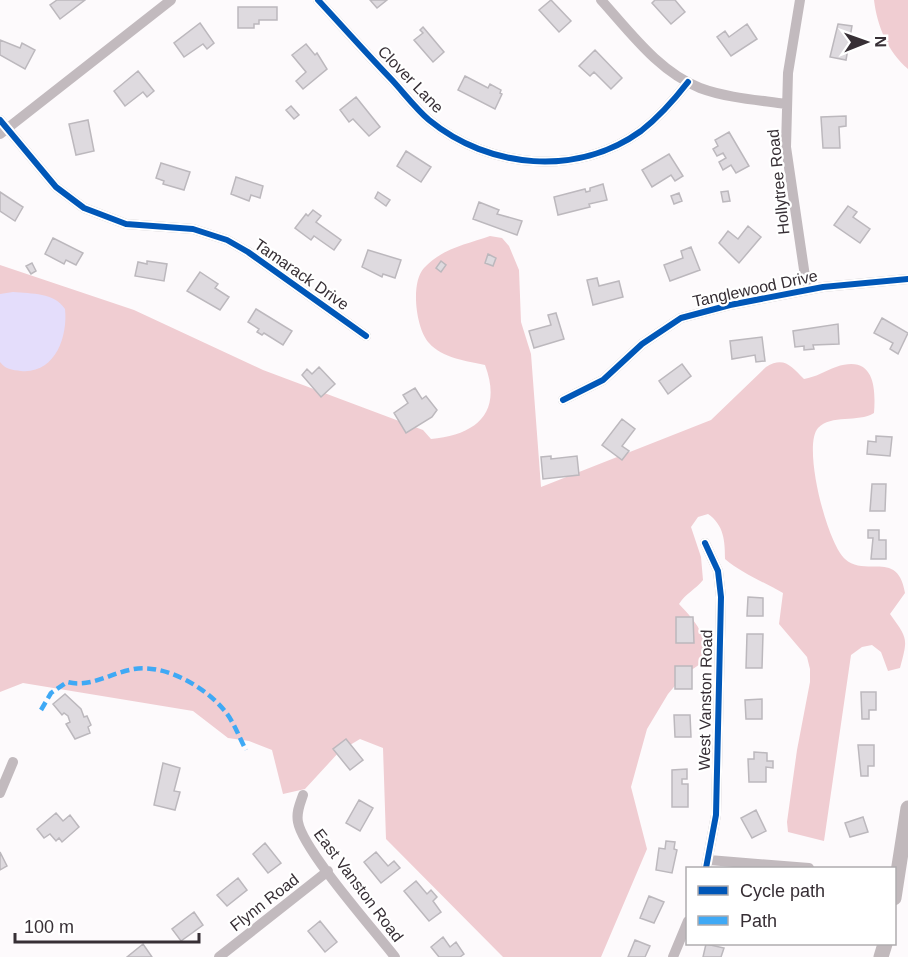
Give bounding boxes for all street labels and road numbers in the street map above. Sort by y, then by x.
street label: Clover Lane [375,42,447,116]
street label: Hollytree Road [765,128,792,235]
street label: Tamarack Drive [251,236,352,313]
street label: Tanglewood Drive [691,267,819,310]
street label: West Vanston Road [696,629,715,771]
street label: East Vanston Road [311,826,407,945]
street label: Flynn Road [227,871,302,934]

